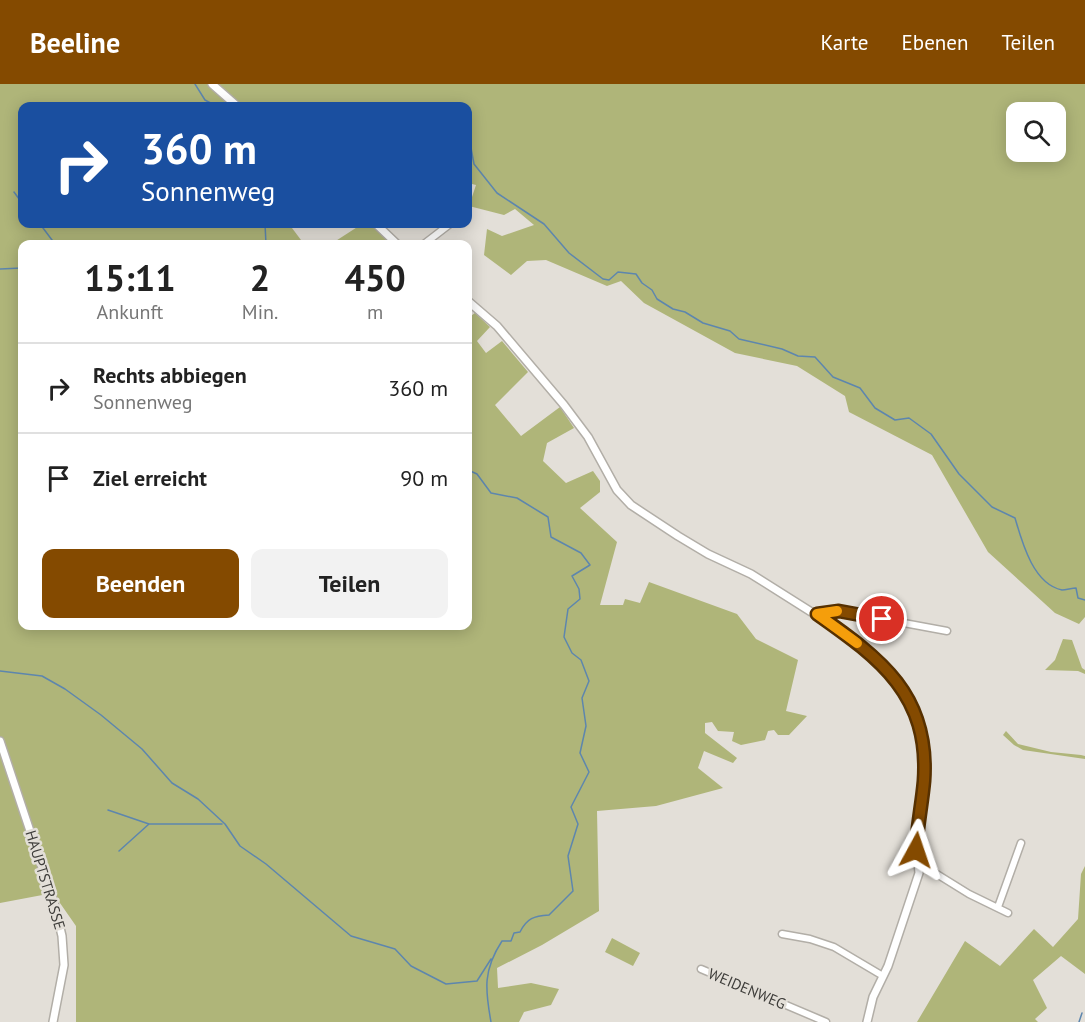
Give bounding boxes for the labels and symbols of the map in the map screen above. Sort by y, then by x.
pin [856,593,907,644]
position arrow [884,818,948,882]
street label: HAUPTSTRASSE [21,828,70,932]
street label: WEIDENWEG [706,964,789,1013]

